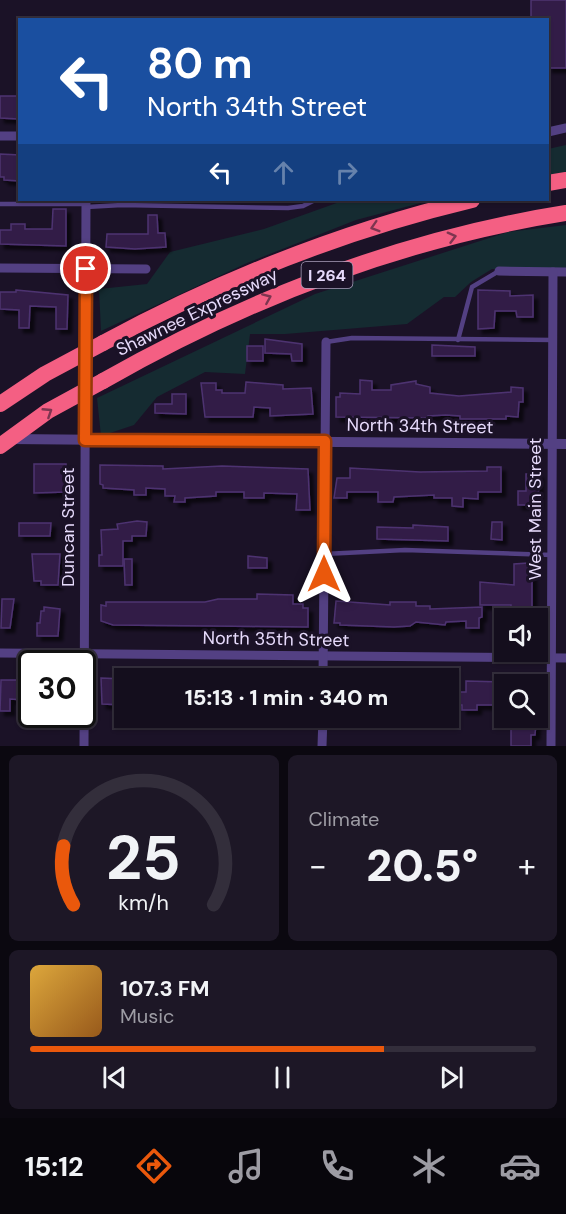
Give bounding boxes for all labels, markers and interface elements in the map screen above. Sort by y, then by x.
text: 80 m [147,36,253,91]
icon: left [48,42,126,120]
text: North 34th Street [147,89,367,124]
icon: left [204,156,237,189]
icon: ahead [267,156,300,189]
icon: right [330,156,363,189]
one-way arrow [370,219,381,232]
one-way arrow [447,231,457,244]
pin [60,243,111,294]
icon: arrive [69,252,102,285]
street label: Shawnee Expressway [112,262,282,362]
road number: I 264 [302,262,352,288]
one-way arrow [261,293,272,305]
one-way arrow [41,408,52,419]
street label: North 34th Street [346,413,494,439]
street label: West Main Street [523,438,547,580]
street label: Duncan Street [56,467,80,587]
position arrow [292,542,356,606]
map controls [494,608,548,728]
button: sound [494,608,548,662]
street label: North 35th Street [202,626,350,652]
speed limit sign: 30 [18,650,96,728]
button: search [494,674,548,728]
text: 15:13 · 1 min · 340 m [185,683,388,712]
text: Climate [309,806,379,832]
text: 25 [106,817,181,898]
text: 20.5° [366,836,478,895]
text: − [309,844,327,887]
text: + [518,844,536,887]
text: km/h [118,889,169,917]
text: 107.3 FM [120,974,210,1003]
text: Music [120,1003,175,1029]
icon: previous [98,1061,131,1094]
icon: pause [266,1061,299,1094]
icon: next [435,1061,468,1094]
icon: directions [133,1145,175,1187]
icon: music [225,1145,267,1187]
icon: phone [316,1145,358,1187]
icon: climate [408,1145,450,1187]
icon: car [499,1145,541,1187]
text: 15:12 [25,1149,84,1184]

